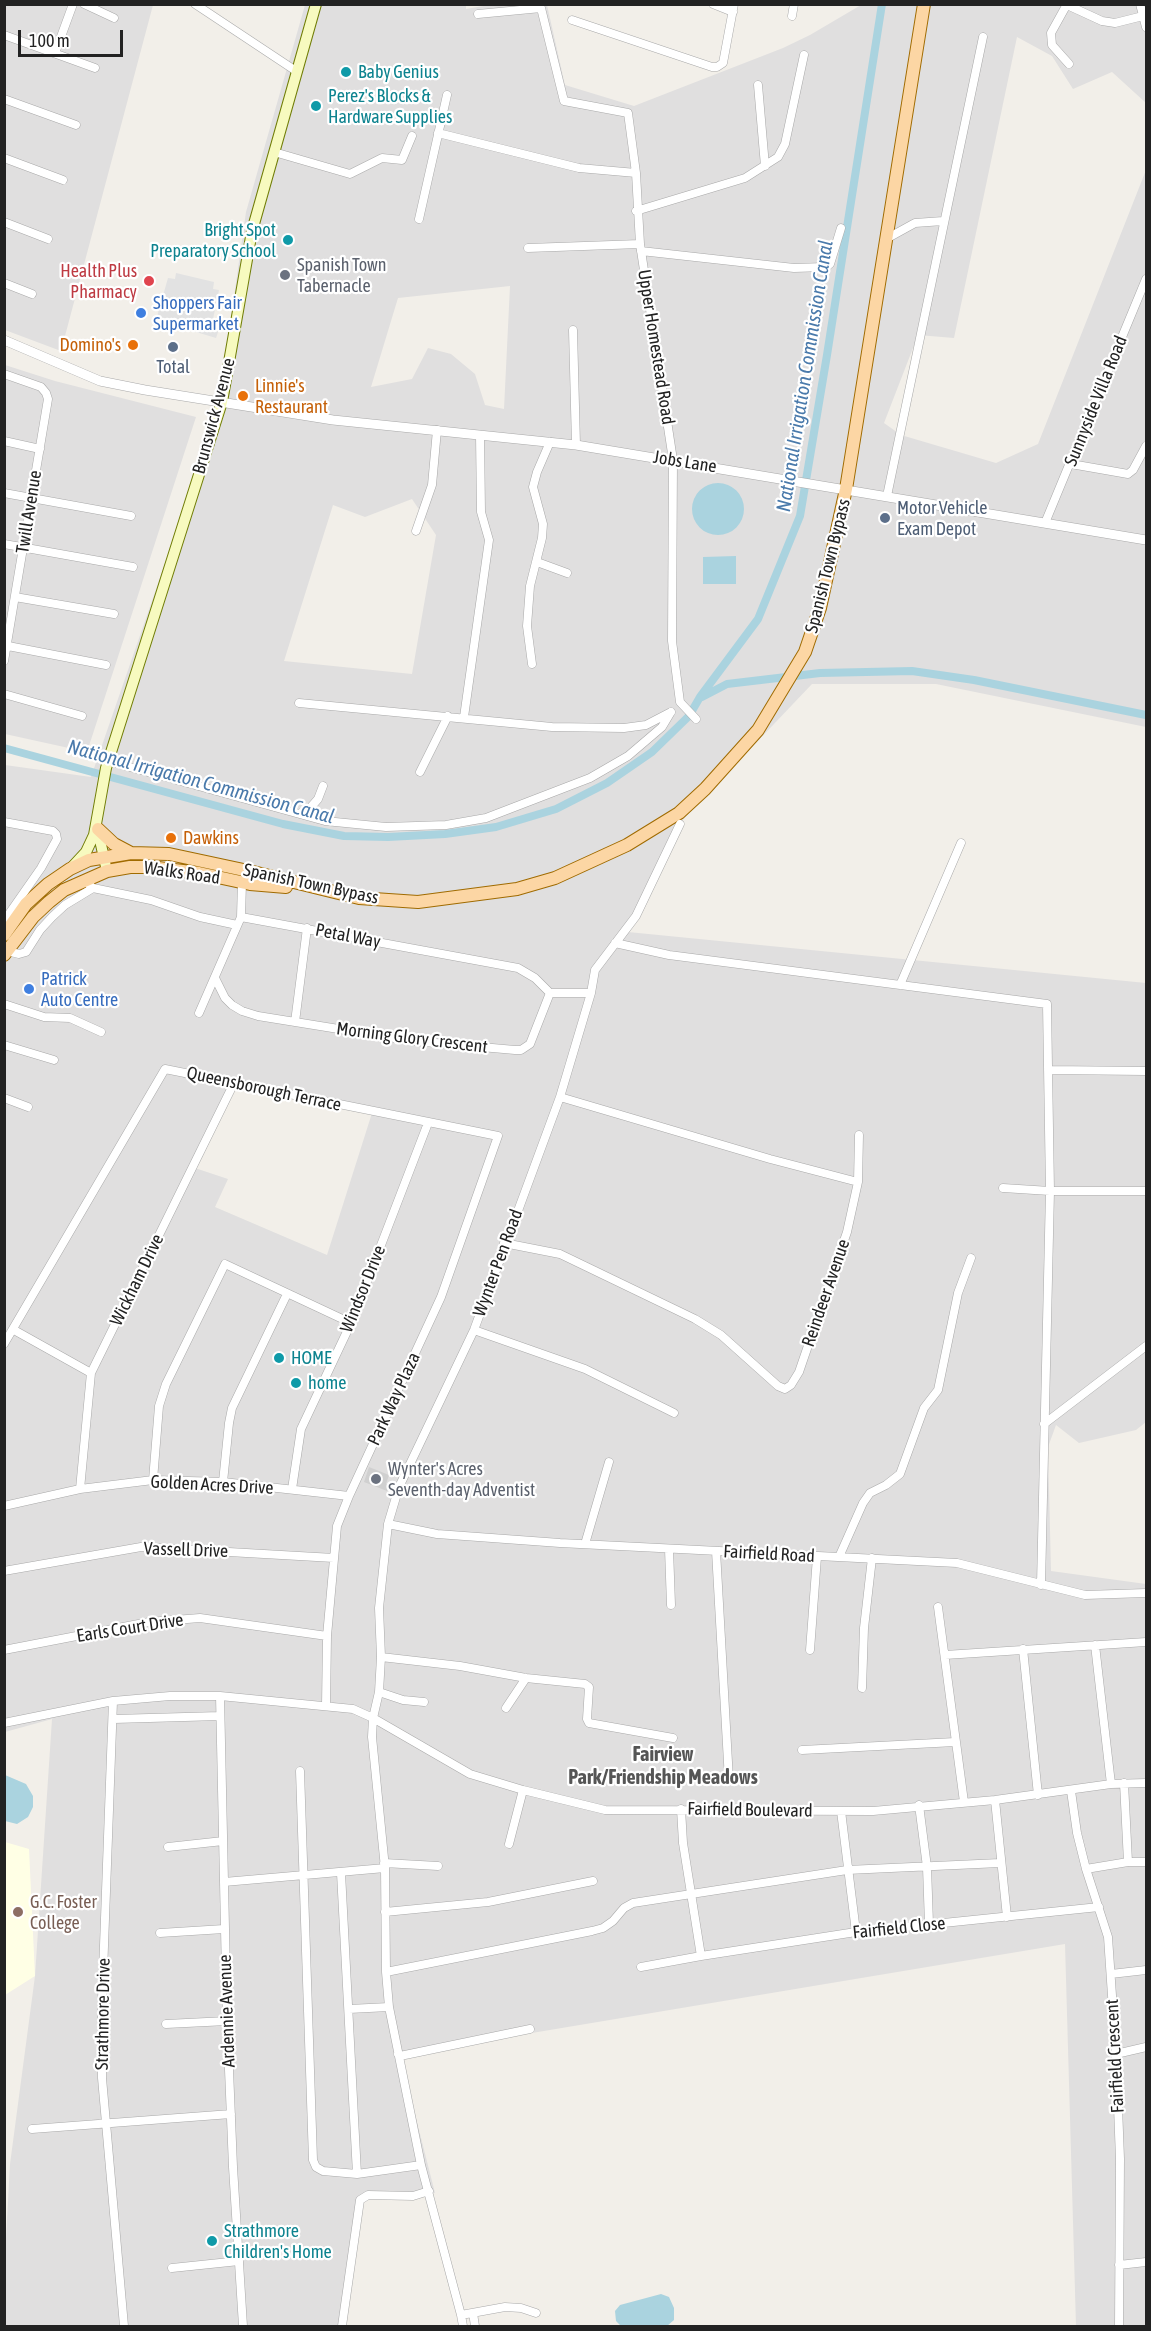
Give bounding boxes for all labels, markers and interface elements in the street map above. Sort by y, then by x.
scale bar [21,18,126,56]
text: 100 m [29,30,70,51]
place label: Baby Genius [358,61,439,83]
marker: Baby Genius [339,65,353,79]
place label: Perez's Blocks & Hardware Supplies [328,85,452,128]
marker: Perez's Blocks & Hardware Supplies [309,99,323,113]
place label: Bright Spot Preparatory School [150,219,276,262]
marker: Bright Spot Preparatory School [281,233,295,247]
water label: National Irrigation Commission Canal [772,238,838,514]
place label: Spanish Town Tabernacle [297,254,386,296]
place label: Health Plus Pharmacy [60,260,137,302]
marker: Spanish Town Tabernacle [278,268,292,282]
street label: Upper Homestead Road [633,268,679,426]
marker: Health Plus Pharmacy [142,274,156,288]
place label: Shoppers Fair Supermarket [153,292,242,334]
marker: Shoppers Fair Supermarket [134,306,148,320]
street label: Sunnyside Villa Road [1060,333,1132,469]
place label: Domino's [60,334,121,356]
marker: Domino's [126,338,140,352]
marker: Total [166,340,180,354]
place label: Total [156,356,190,378]
street label: Brunswick Avenue [188,356,240,476]
place label: Linnie's Restaurant [255,375,328,418]
marker: Linnie's Restaurant [236,389,250,403]
street label: Jobs Lane [652,446,718,478]
street label: Twill Avenue [12,469,46,555]
street label: Spanish Town Bypass [801,497,855,635]
place label: Motor Vehicle Exam Depot [897,497,988,540]
marker: Motor Vehicle Exam Depot [878,511,892,525]
water label: National Irrigation Commission Canal [65,735,337,829]
place label: Dawkins [183,827,239,849]
marker: Dawkins [164,831,178,845]
street label: Walks Road [142,857,222,889]
street label: Spanish Town Bypass [242,859,380,909]
street label: Petal Way [314,919,382,953]
place label: Patrick Auto Centre [41,968,118,1010]
marker: Patrick Auto Centre [22,982,36,996]
street label: Morning Glory Crescent [335,1018,489,1058]
street label: Queensborough Terrace [185,1062,343,1116]
street label: Wynter Pen Road [469,1206,527,1320]
street label: Wickham Drive [106,1231,168,1329]
street label: Reindeer Avenue [797,1236,855,1350]
street label: Windsor Drive [336,1242,390,1336]
place label: HOME [291,1347,332,1369]
street label: Park Way Plaza [363,1349,425,1449]
marker: HOME [272,1351,286,1365]
place label: home [308,1372,346,1394]
marker: home [289,1376,303,1390]
place label: Wynter's Acres Seventh-day Adventist [388,1458,535,1500]
street label: Golden Acres Drive [150,1471,274,1499]
marker: Wynter's Acres Seventh-day Adventist [369,1472,383,1486]
street label: Vassell Drive [143,1538,229,1562]
street label: Fairfield Road [723,1541,815,1567]
street label: Earls Court Drive [75,1609,185,1647]
district label: Fairview Park/Friendship Meadows [568,1743,758,1790]
street label: Fairfield Boulevard [687,1798,813,1822]
place label: G.C. Foster College [30,1891,97,1934]
marker: G.C. Foster College [11,1905,25,1919]
street label: Fairfield Close [852,1912,946,1944]
street label: Ardennie Avenue [214,1954,240,2068]
street label: Strathmore Drive [91,1958,115,2070]
street label: Fairfield Crescent [1101,1998,1129,2114]
place label: Strathmore Children's Home [224,2220,332,2262]
marker: Strathmore Children's Home [205,2234,219,2248]

